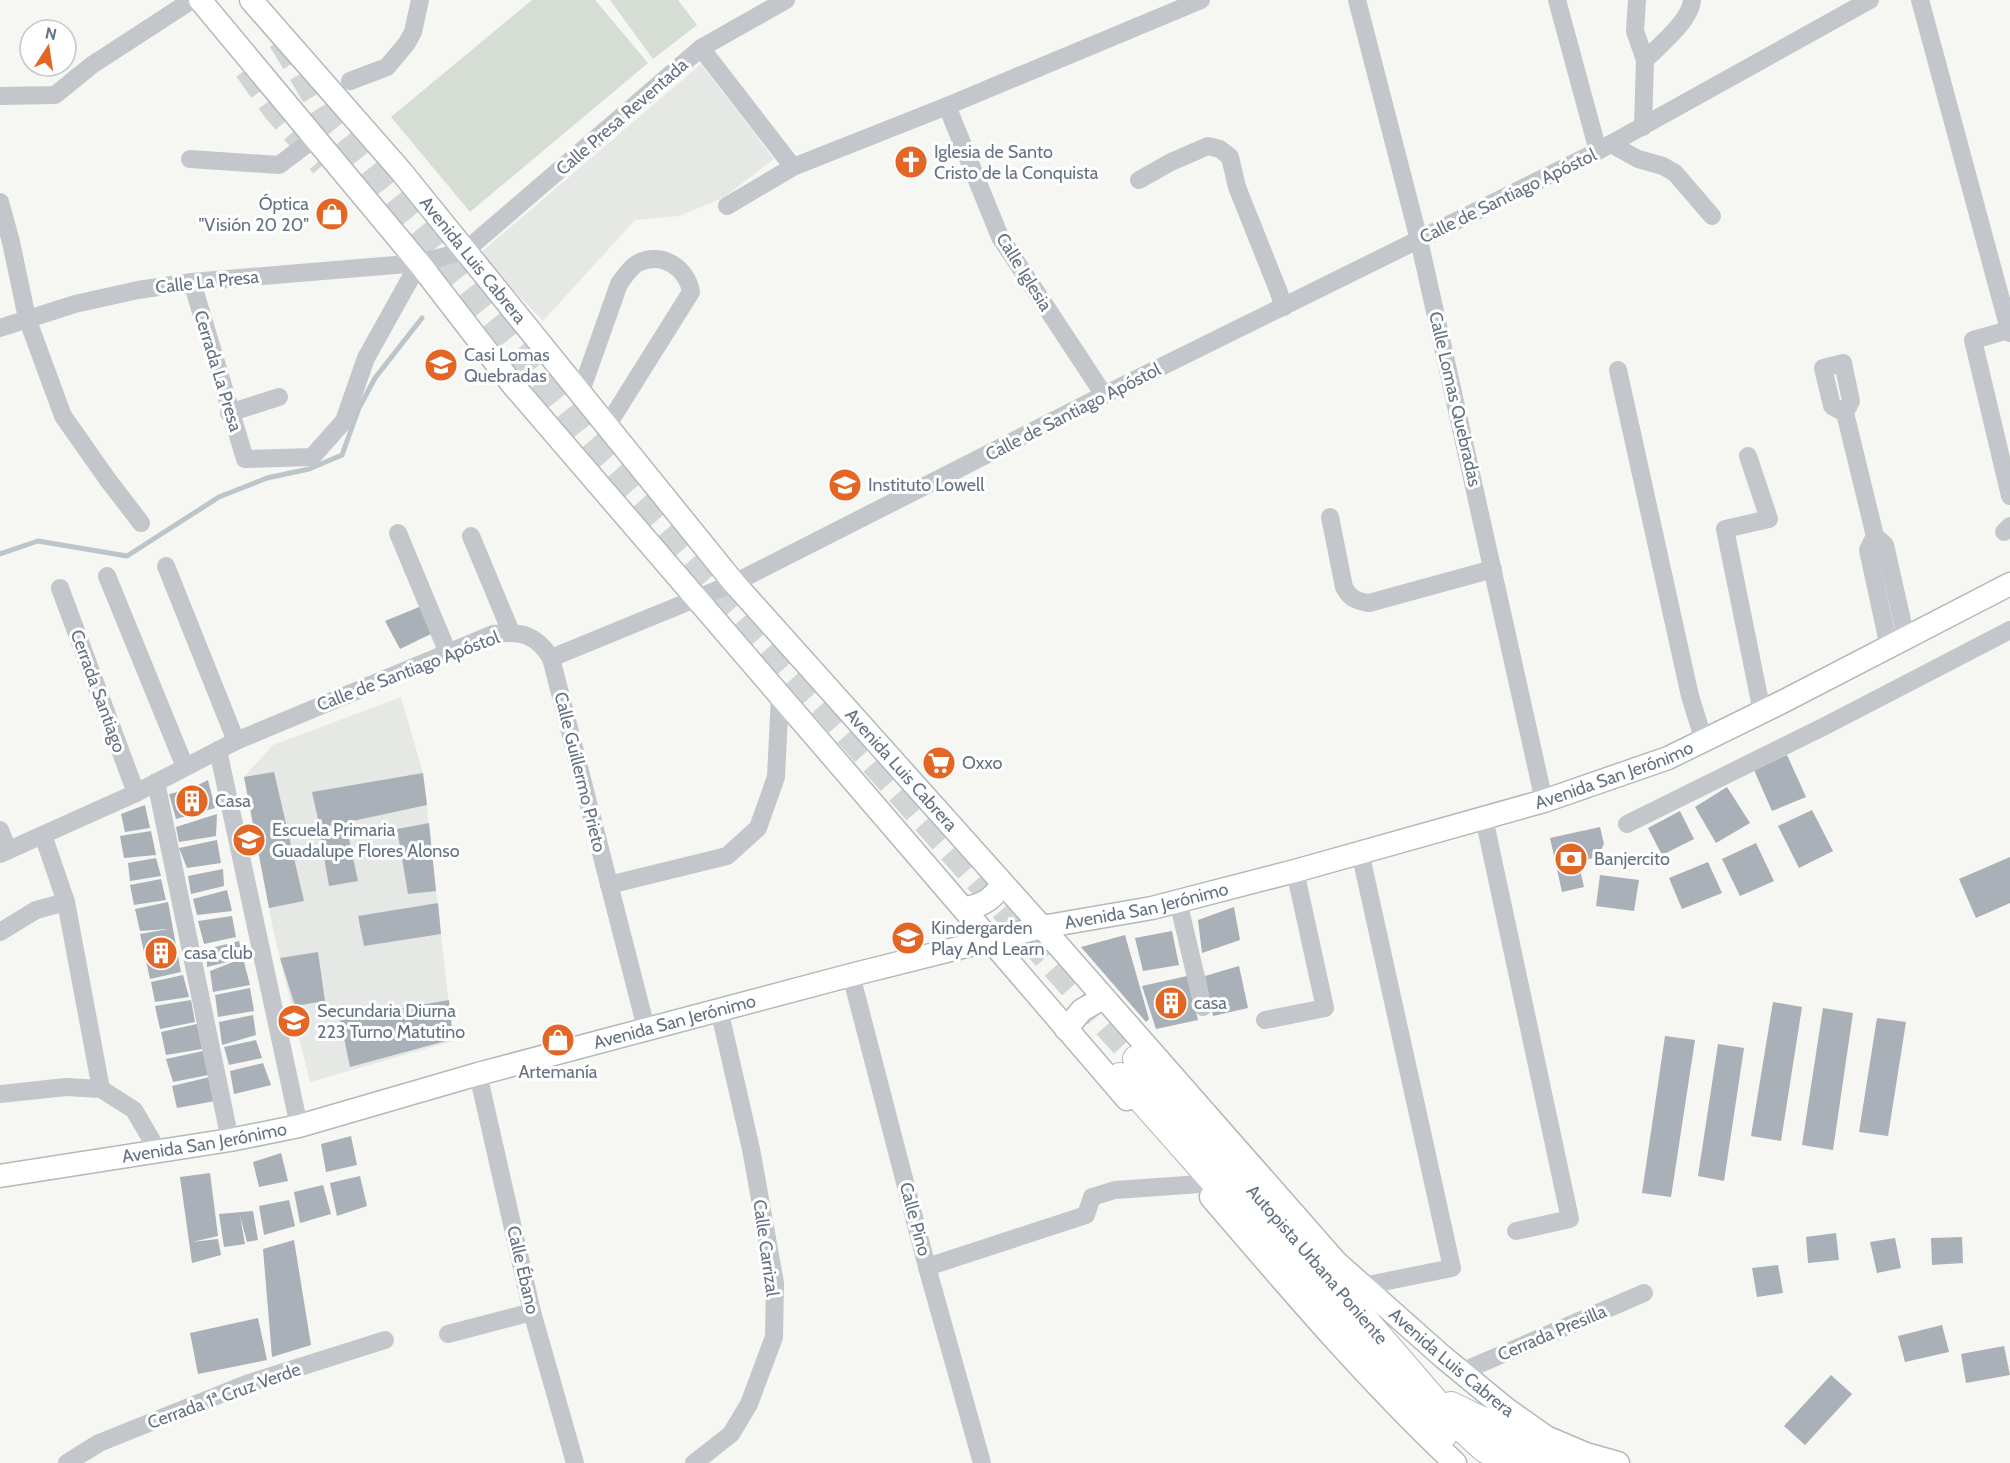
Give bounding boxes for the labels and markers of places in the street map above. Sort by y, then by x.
place label: Iglesia de Santo Cristo de la Conquista [934,141,1099,184]
church icon: Iglesia de Santo Cristo de la Conquista [893,144,929,180]
place label: Óptica "Visión 20 20" [198,193,309,236]
shop icon: Óptica "Visión 20 20" [314,196,350,232]
place label: Casi Lomas Quebradas [464,344,550,387]
school or university icon: Casi Lomas Quebradas [423,347,459,383]
school or university icon: Instituto Lowell [827,467,863,503]
place label: Instituto Lowell [868,474,985,496]
supermarket icon: Oxxo [921,745,957,781]
place label: Oxxo [962,752,1002,774]
building icon: Casa [174,783,210,819]
place label: Casa [215,790,251,812]
place label: Escuela Primaria Guadalupe Flores Alonso [272,819,460,862]
school or university icon: Escuela Primaria Guadalupe Flores Alonso [231,822,267,858]
bank icon: Banjercito [1553,841,1589,877]
place label: Banjercito [1594,848,1670,870]
place label: Kindergarden Play And Learn [931,917,1045,960]
school or university icon: Kindergarden Play And Learn [890,920,926,956]
building icon: casa club [143,935,179,971]
place label: casa club [184,942,253,964]
building icon: casa [1153,985,1189,1021]
place label: casa [1194,992,1227,1014]
place label: Secundaria Diurna 223 Turno Matutino [317,1000,465,1043]
school or university icon: Secundaria Diurna 223 Turno Matutino [276,1003,312,1039]
shop icon: Artemanía [540,1022,576,1058]
place label: Artemanía [519,1061,598,1083]

